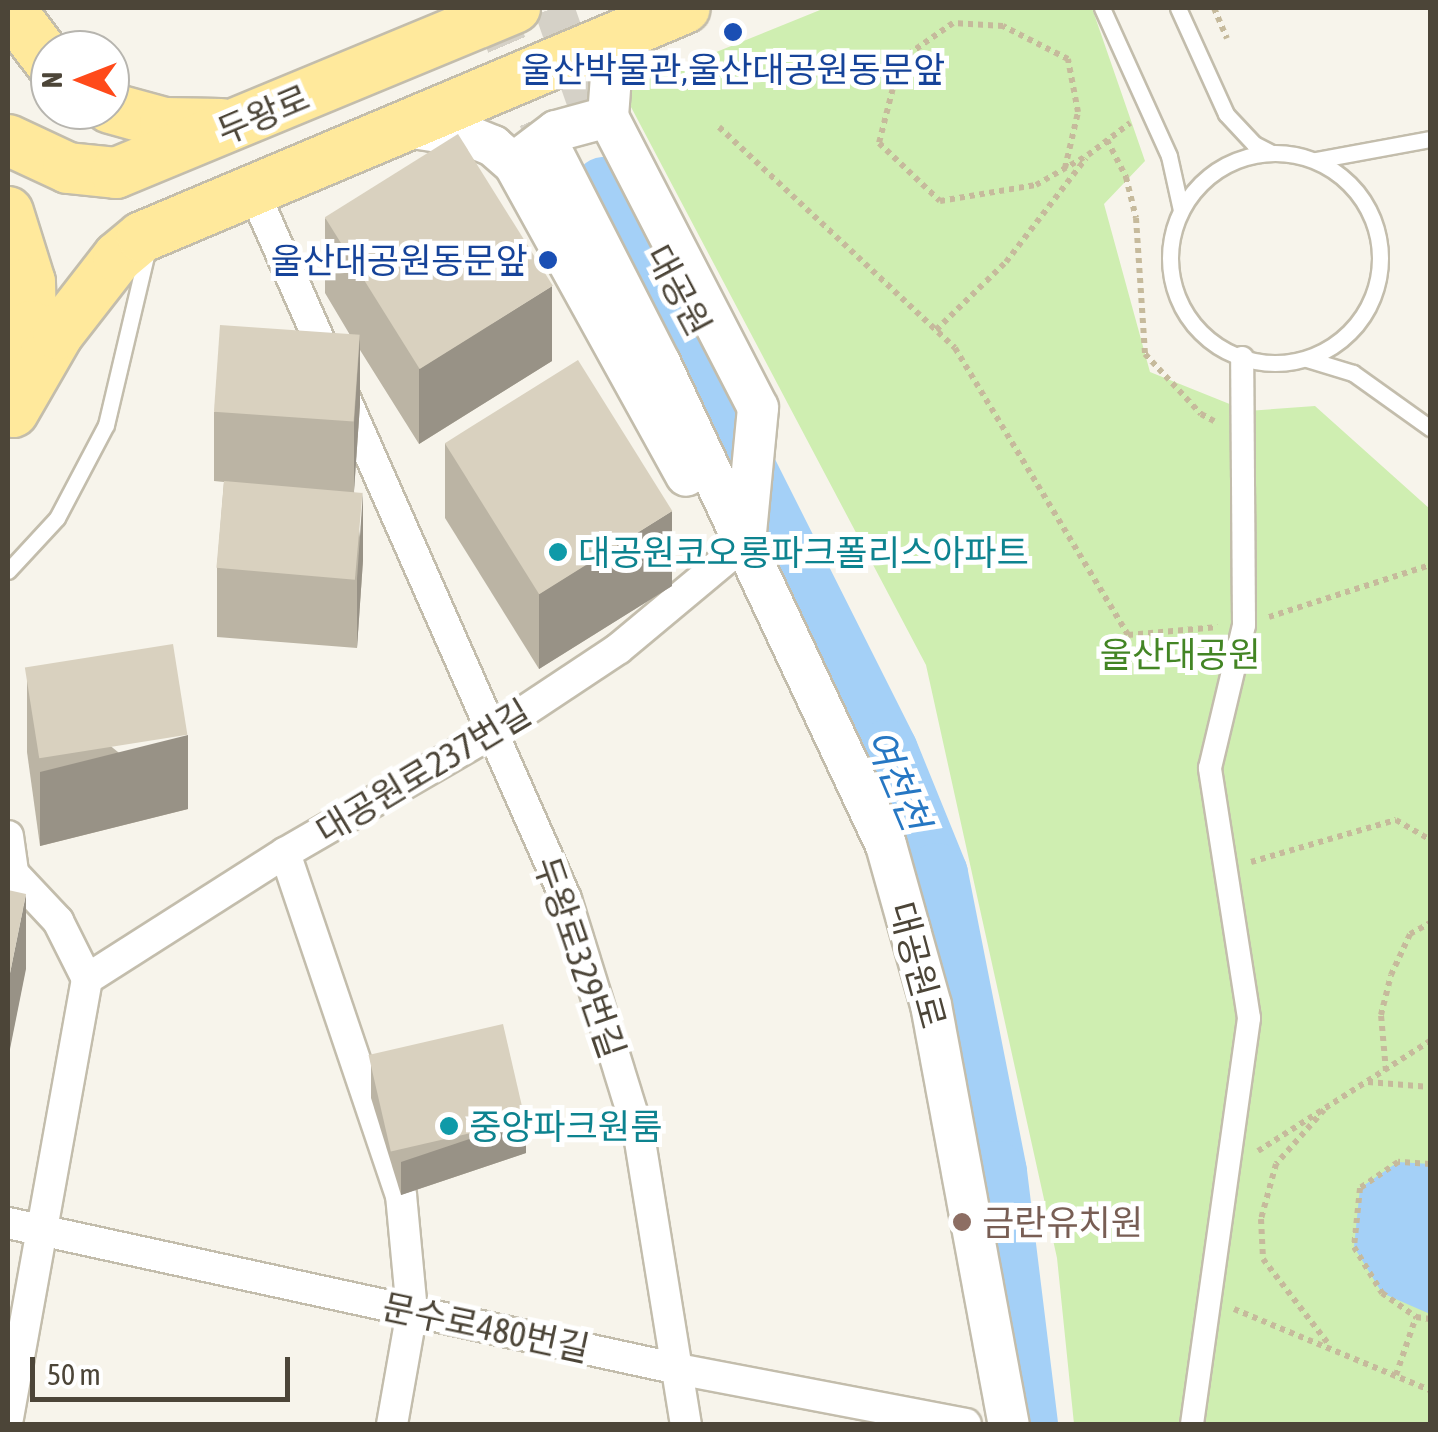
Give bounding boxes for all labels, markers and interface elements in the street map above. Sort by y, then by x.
marker: 울산박물관,울산대공원동문앞 [722,21,744,43]
north arrow [30,30,130,130]
place label: 울산박물관,울산대공원동문앞 [521,48,945,90]
text: N [36,72,68,88]
street label: 두왕로 [210,76,316,152]
street label: 대공원 [638,237,720,343]
place label: 울산대공원동문앞 [270,239,528,281]
marker: 울산대공원동문앞 [537,249,559,271]
place label: 대공원코오롱파크폴리스아파트 [578,531,1029,573]
marker: 대공원코오롱파크폴리스아파트 [547,541,569,563]
park label: 울산대공원 [1100,633,1260,675]
street label: 대공원로237번길 [308,691,538,851]
water label: 여천천 [856,723,938,837]
street label: 두왕로329번길 [526,851,634,1063]
street label: 대공원로 [881,897,955,1033]
place label: 중앙파크원룸 [469,1105,662,1147]
marker: 중앙파크원룸 [438,1115,460,1137]
place label: 금란유치원 [982,1201,1143,1243]
marker: 금란유치원 [951,1211,973,1233]
street label: 문수로480번길 [379,1285,593,1369]
scale bar [35,1337,295,1399]
text: 50 m [47,1357,101,1391]

